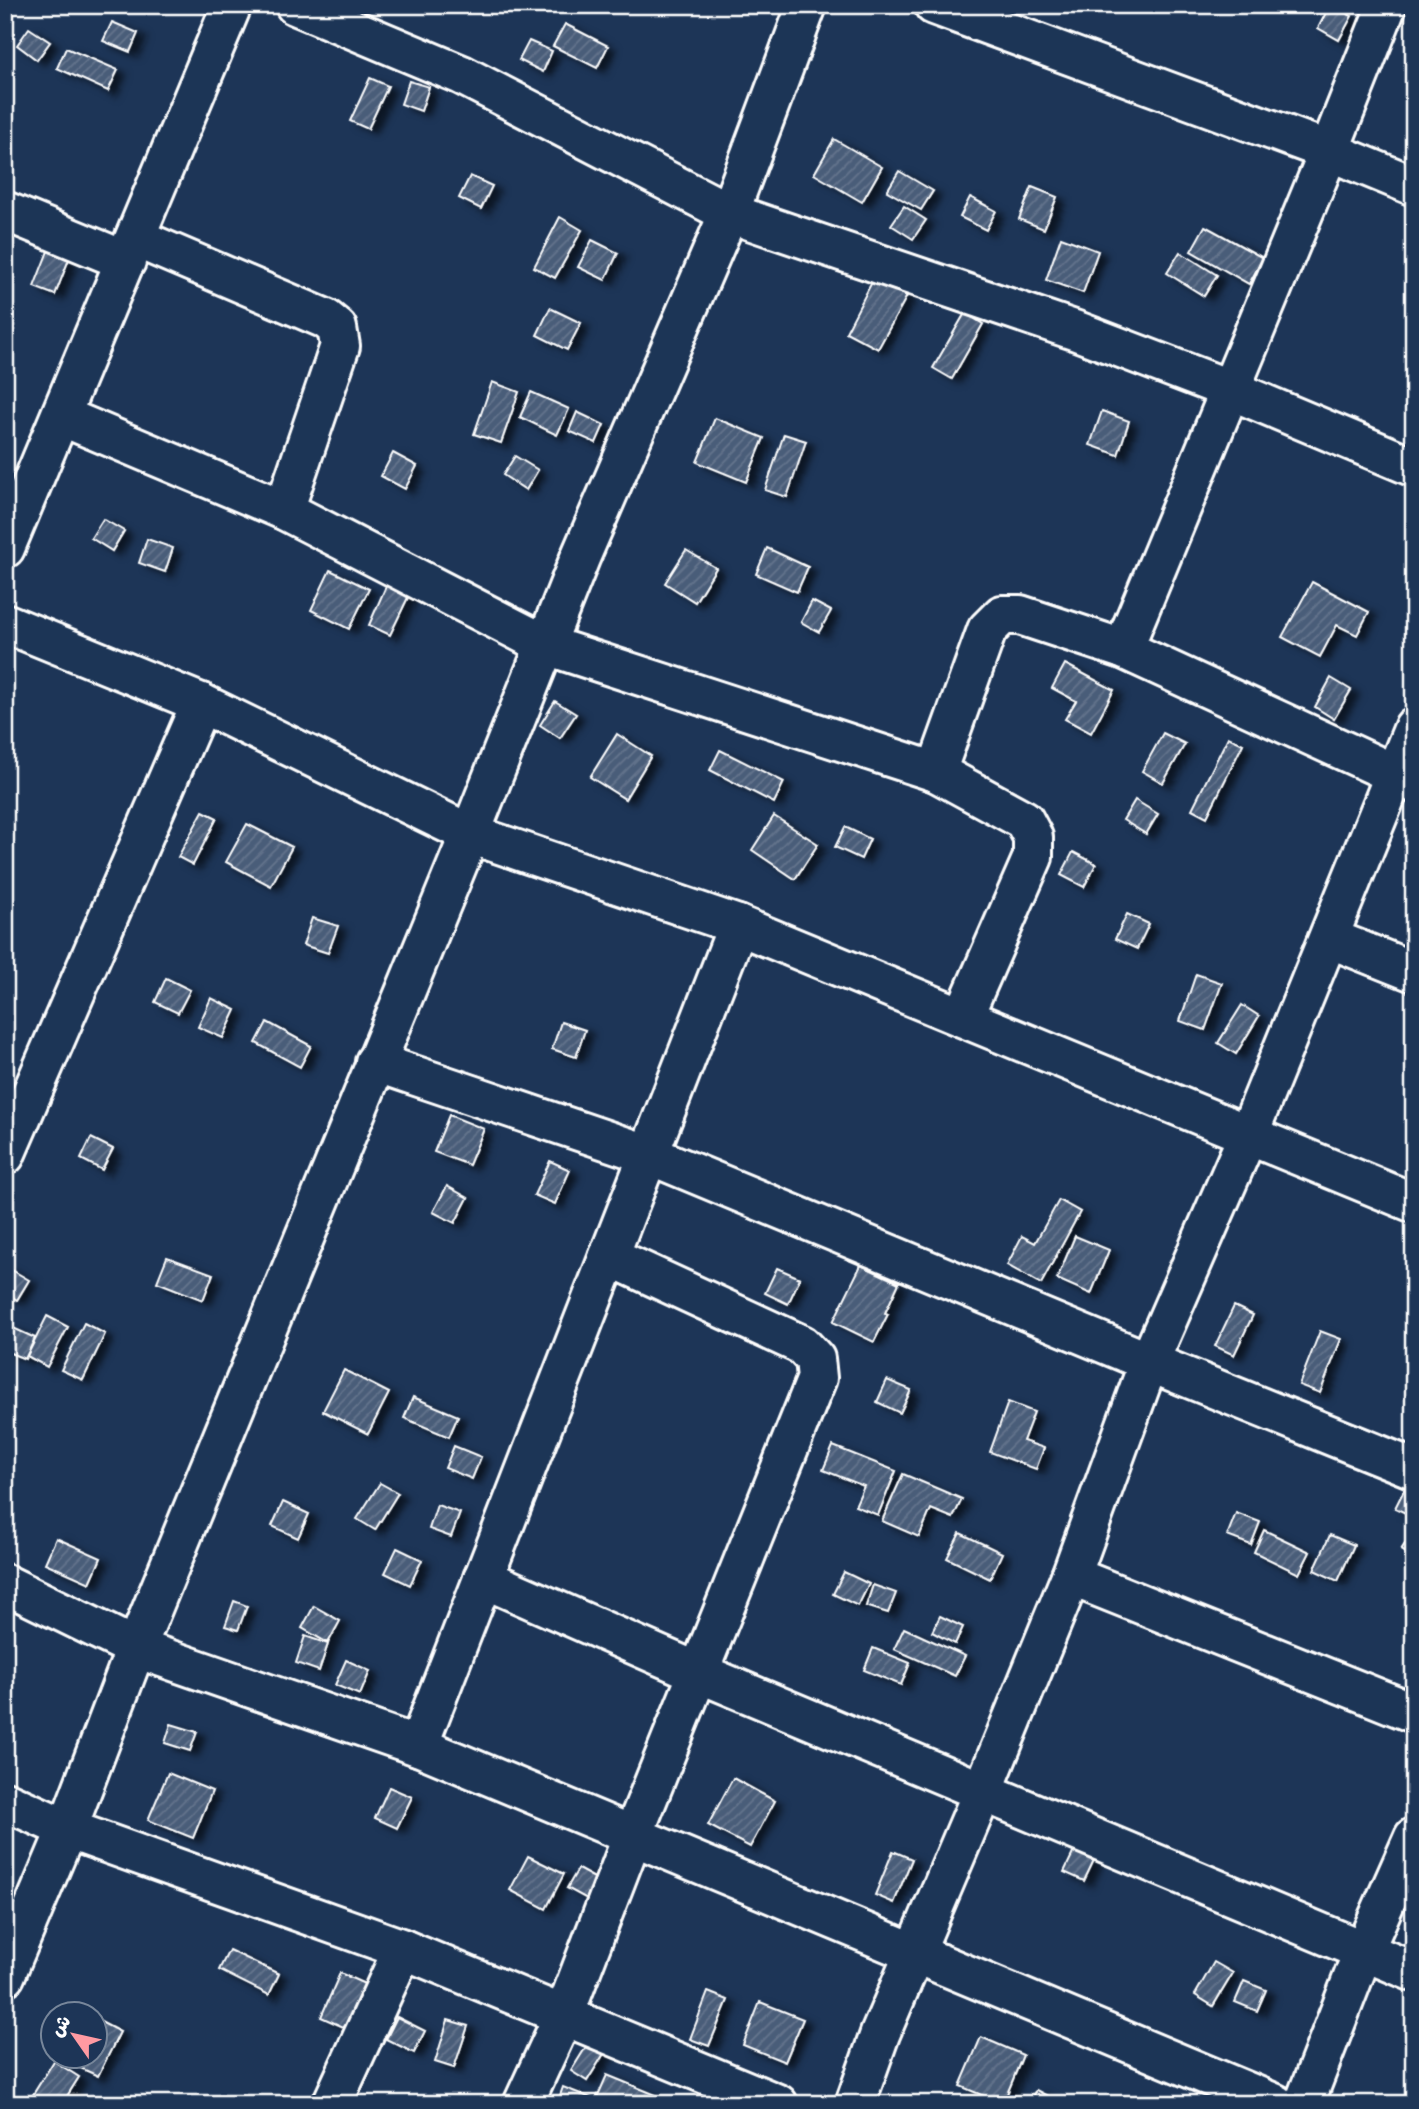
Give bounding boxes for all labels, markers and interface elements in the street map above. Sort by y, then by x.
north arrow [38,2000,108,2070]
text: ش [45,2011,77,2041]

